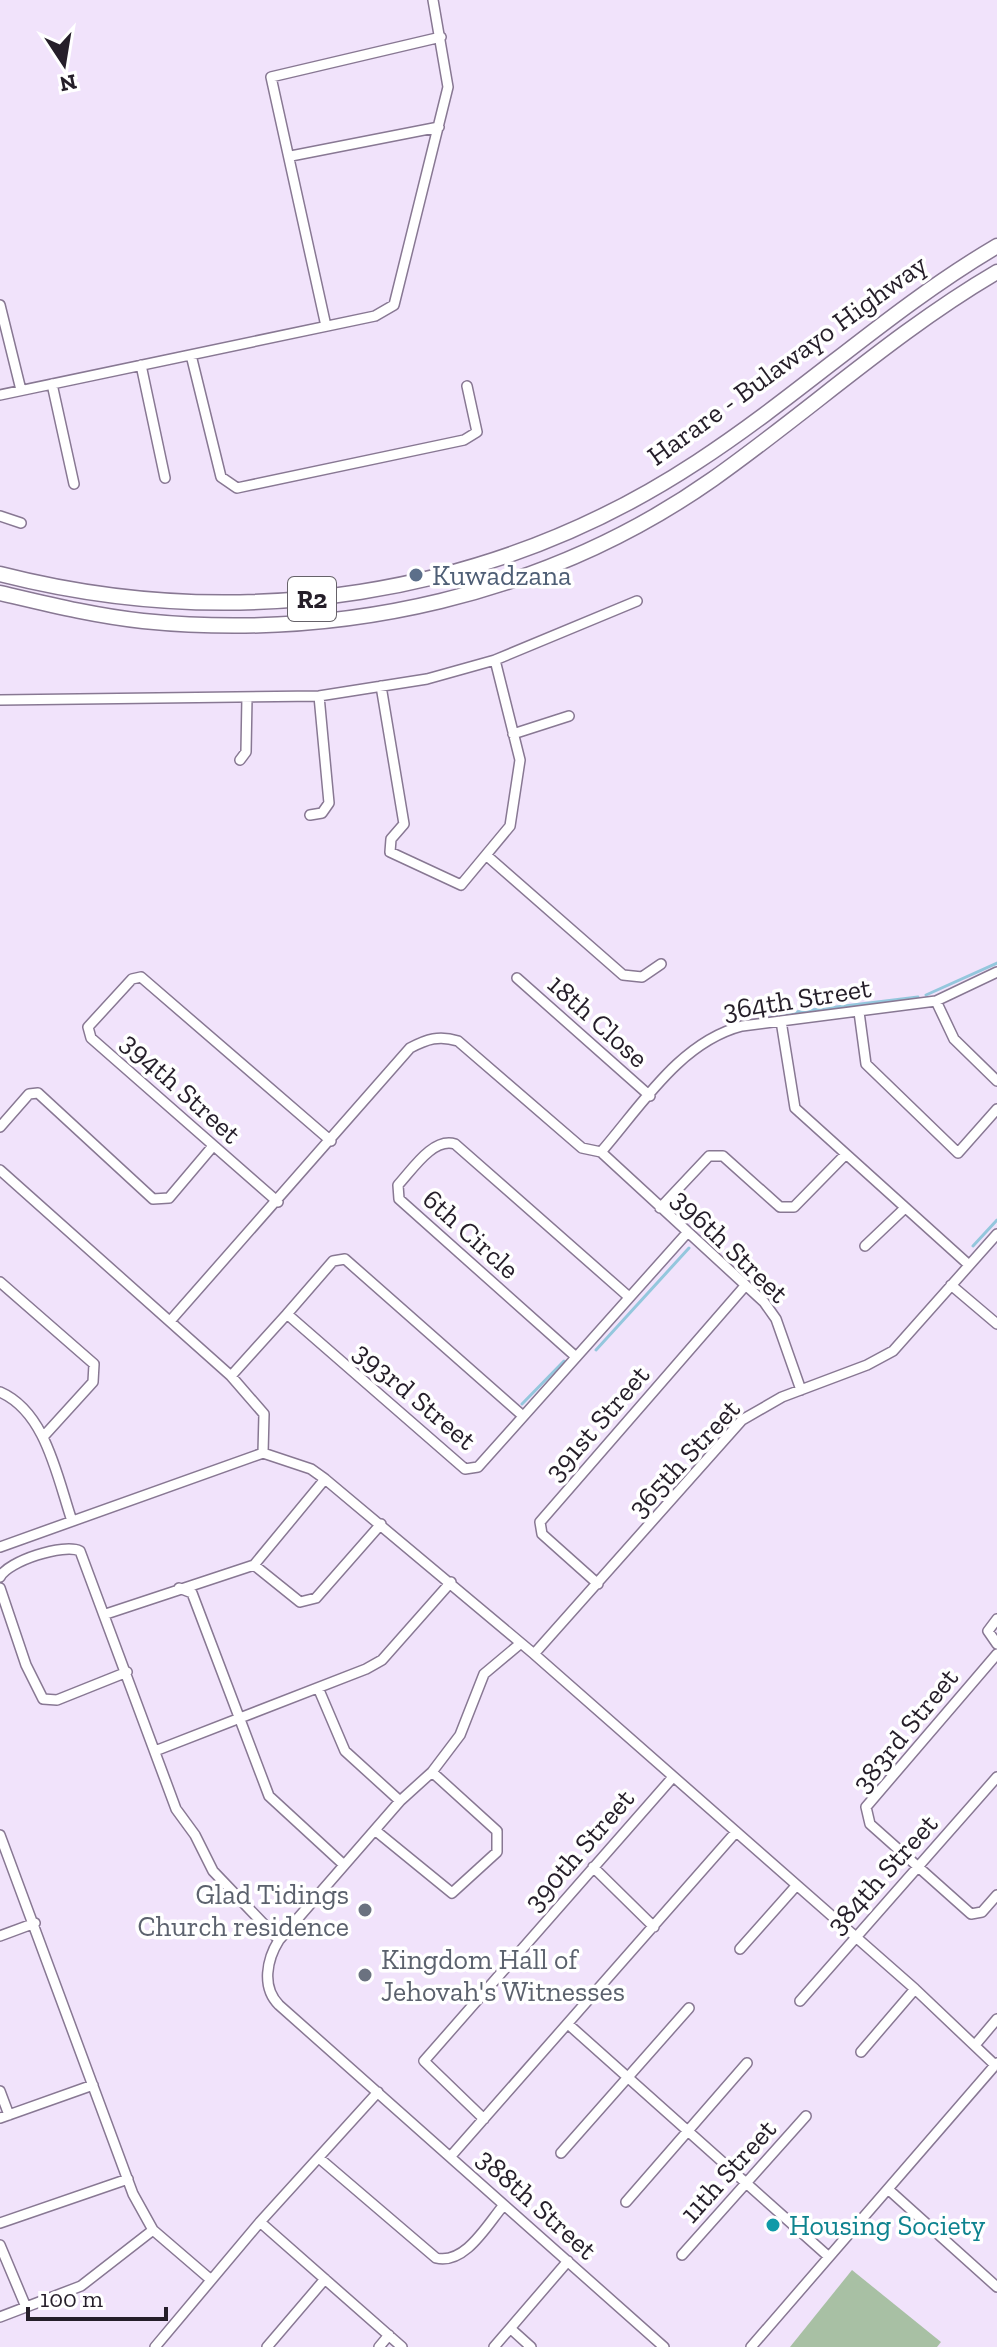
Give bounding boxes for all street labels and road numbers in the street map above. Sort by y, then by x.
street label: Harare - Bulawayo Highway [641,247,934,472]
road number: R2 [288,577,336,621]
street label: 18th Close [541,967,655,1075]
street label: 364th Street [721,971,874,1027]
street label: 394th Street [114,1026,248,1151]
street label: 6th Circle [416,1182,526,1286]
street label: 396th Street [665,1182,796,1310]
street label: 393rd Street [347,1335,483,1457]
street label: 391st Street [538,1358,656,1487]
street label: 365th Street [621,1392,747,1524]
street label: 383rd Street [845,1661,965,1799]
street label: 390th Street [517,1782,641,1918]
street label: 384th Street [820,1807,945,1941]
street label: 11th Street [673,2112,783,2229]
street label: 388th Street [470,2142,604,2267]

